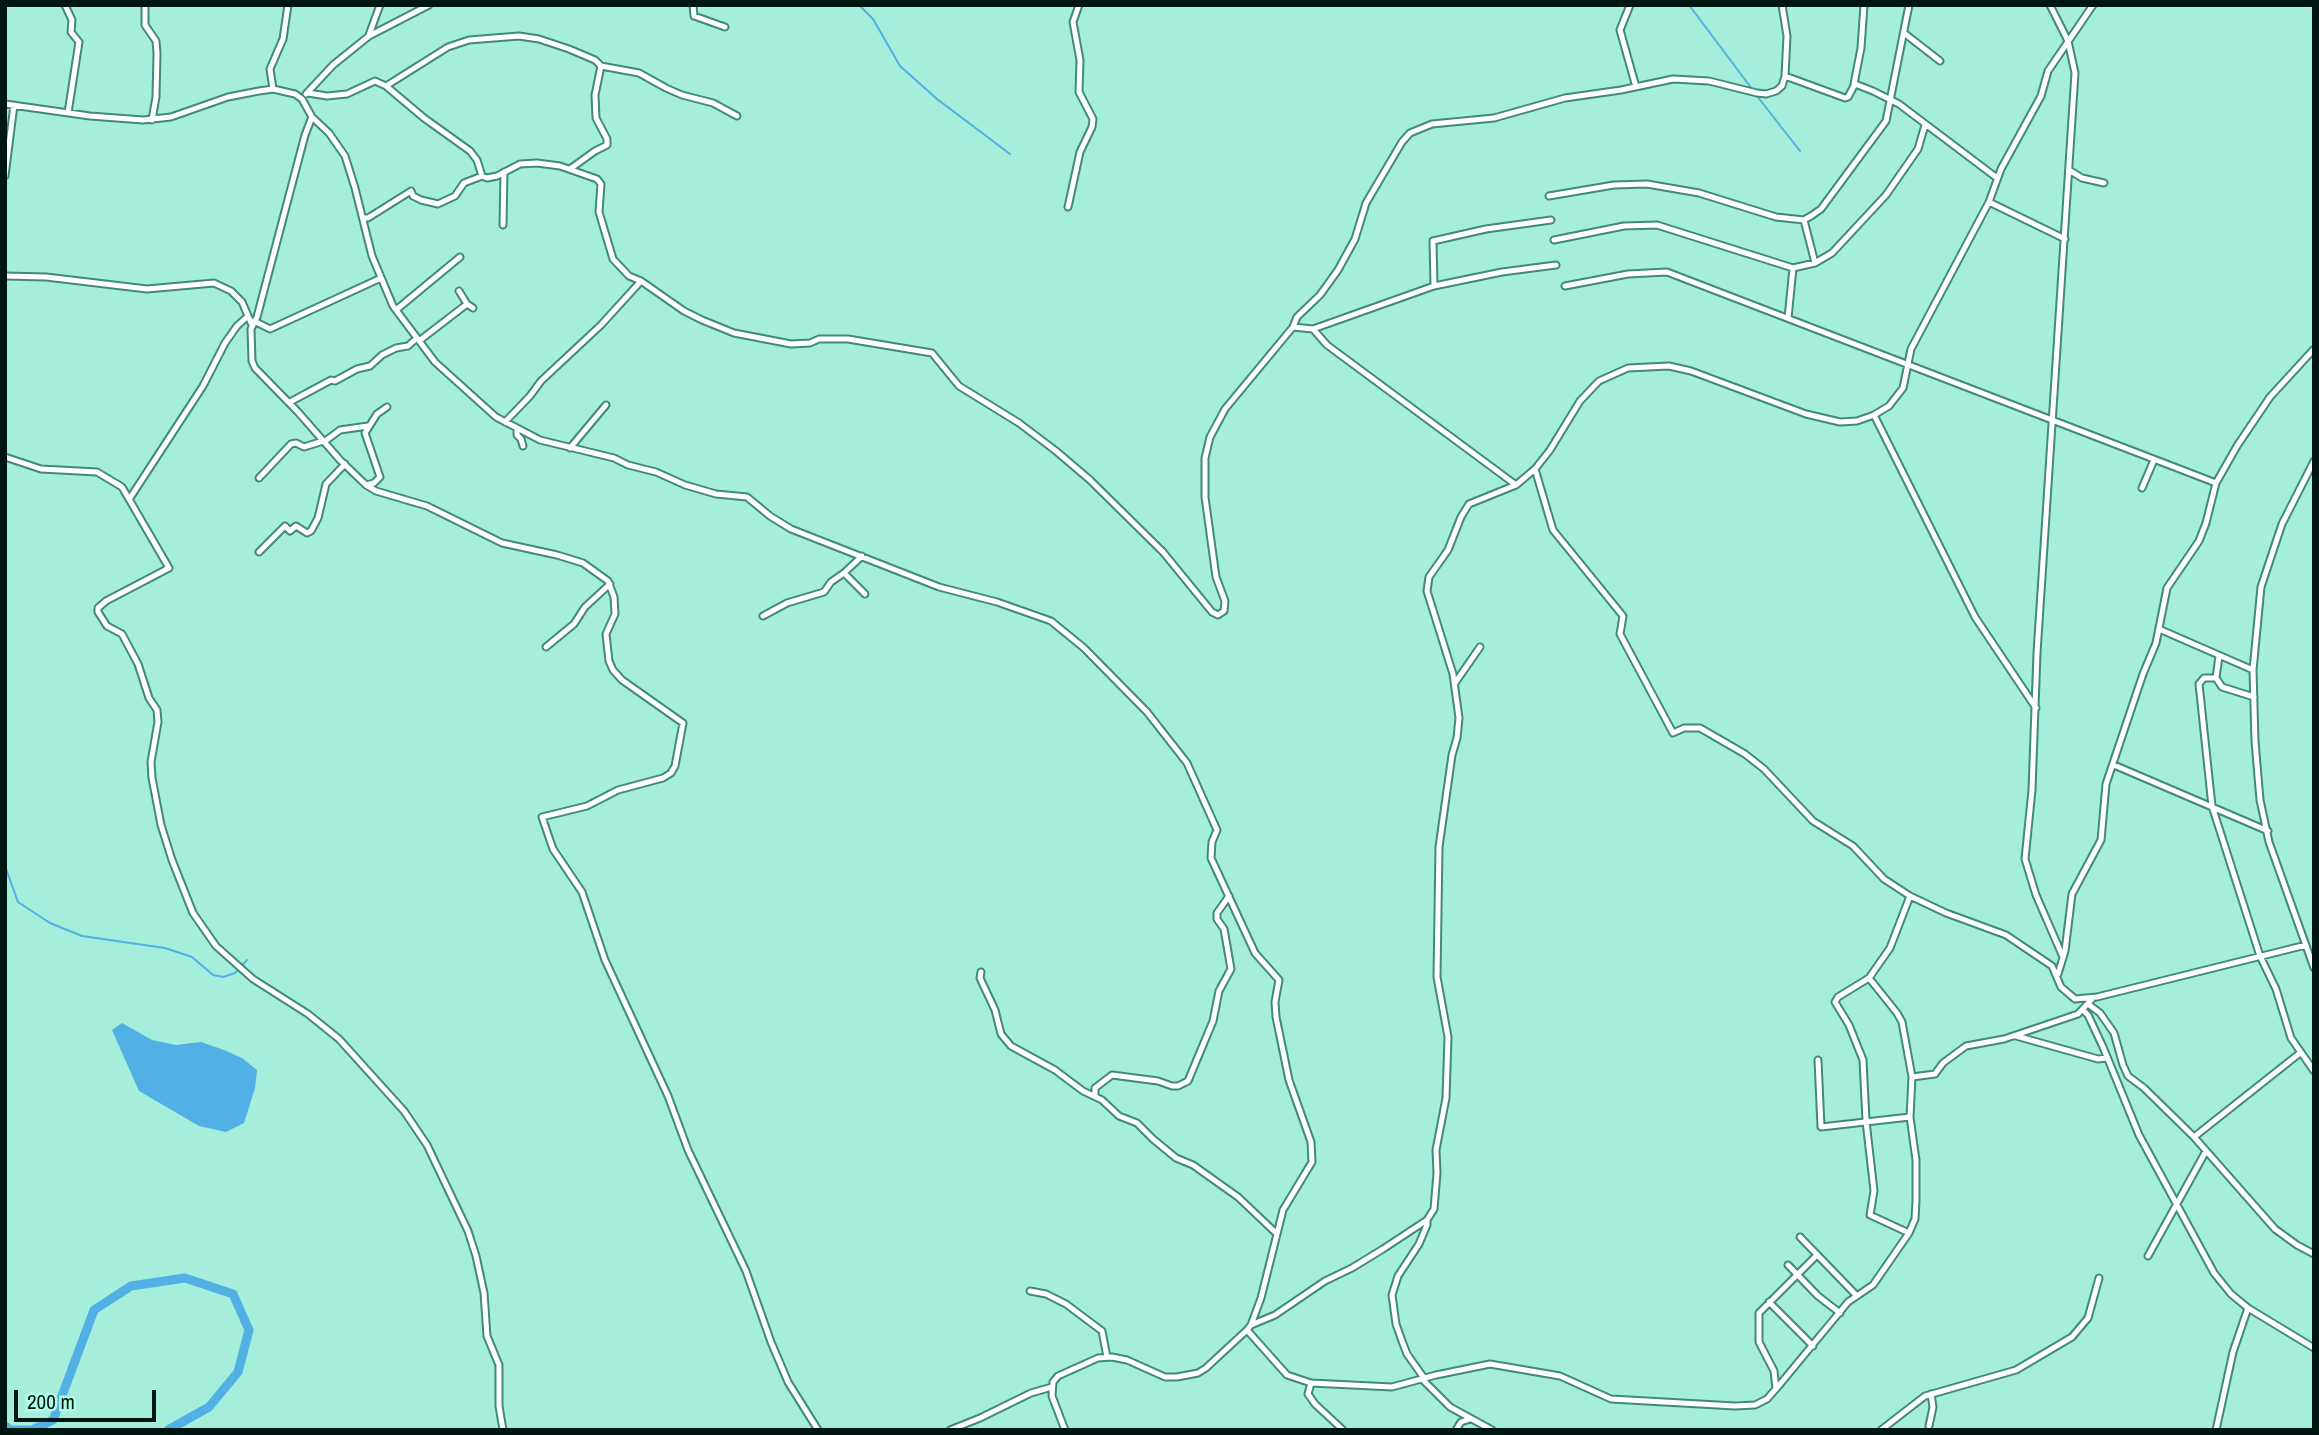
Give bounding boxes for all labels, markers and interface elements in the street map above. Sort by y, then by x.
scale bar [18,1376,159,1420]
text: 200 m [27,1387,75,1416]

